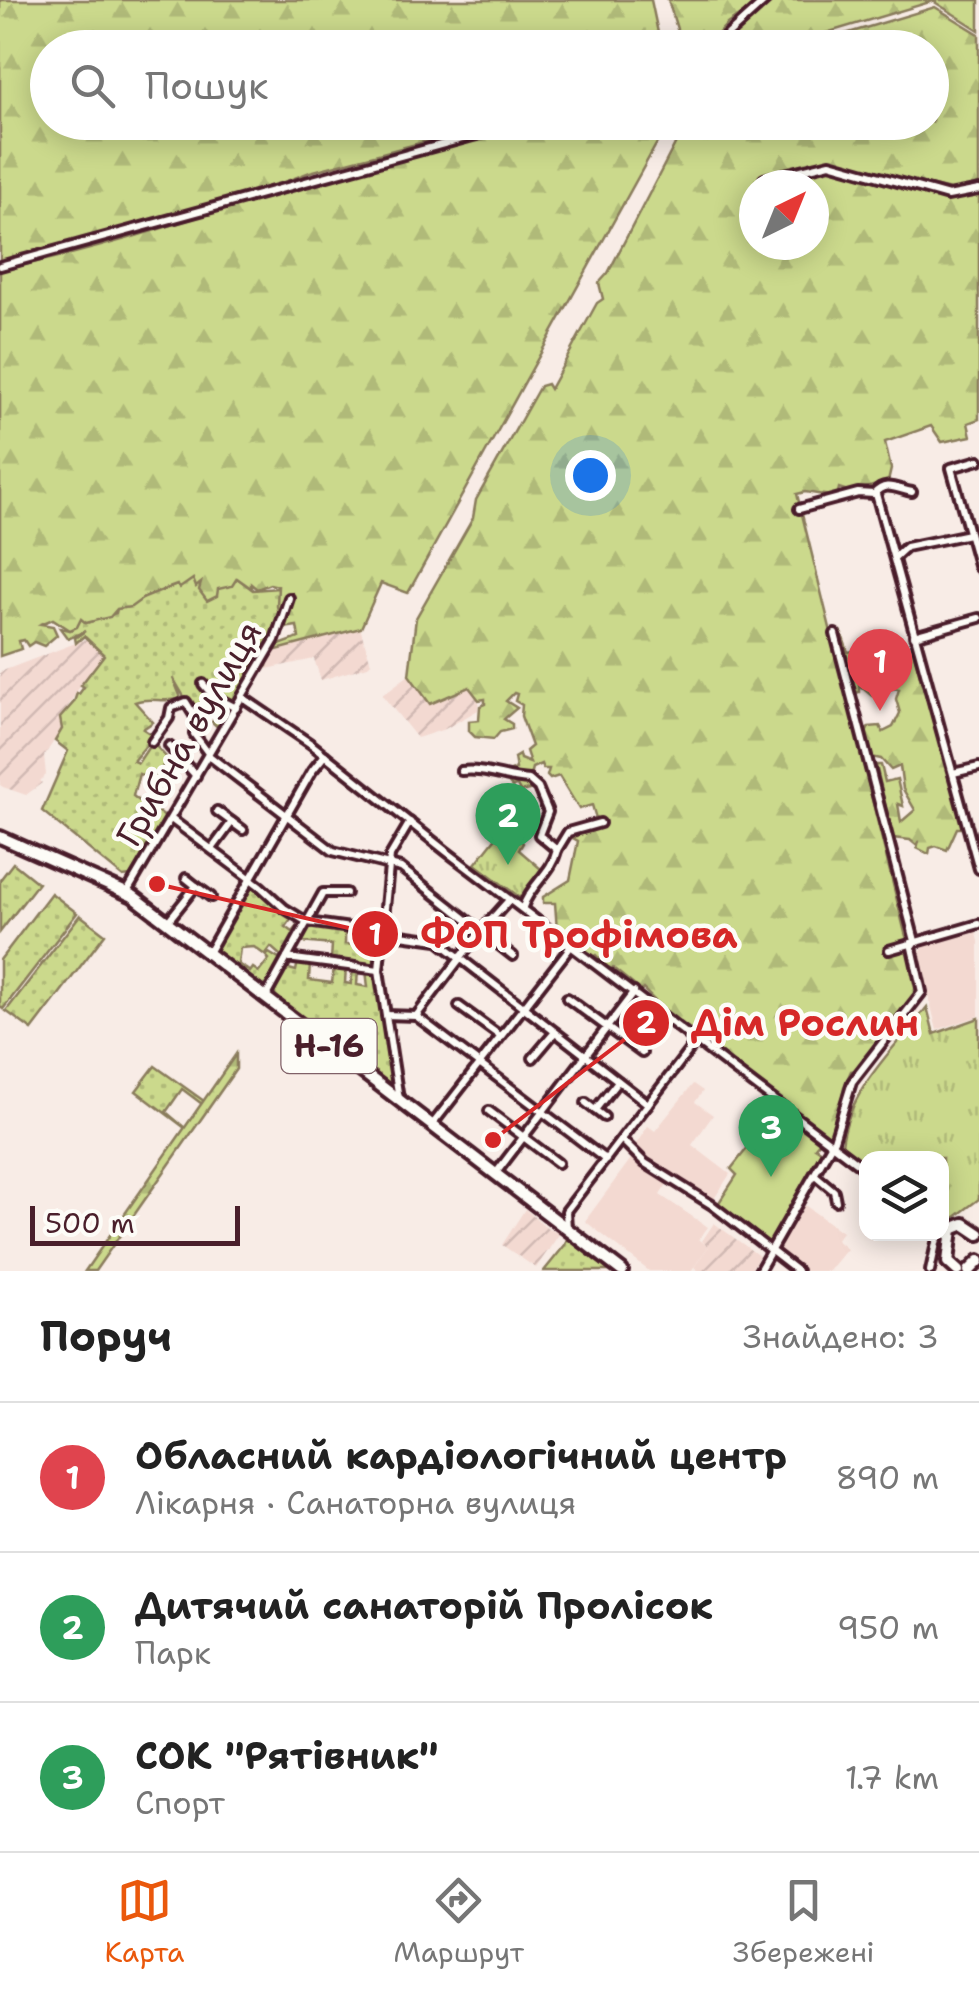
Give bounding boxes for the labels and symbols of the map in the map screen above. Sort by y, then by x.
north arrow [739,170,829,260]
your location [565,450,616,501]
street label: Грибна вулиця [105,612,272,855]
pin: 1 [848,628,912,711]
pin: 2 [476,782,540,865]
callout: ФОП Трофімова [350,900,757,968]
text: ФОП Трофімова [420,909,738,960]
text: 1 [368,914,382,955]
callout: Дім Рослин [621,989,939,1057]
text: Дім Рослин [691,997,919,1048]
text: 2 [636,1002,657,1043]
road number: Н-16 [282,1019,376,1073]
pin: 3 [738,1094,804,1177]
scale bar [30,1201,240,1246]

